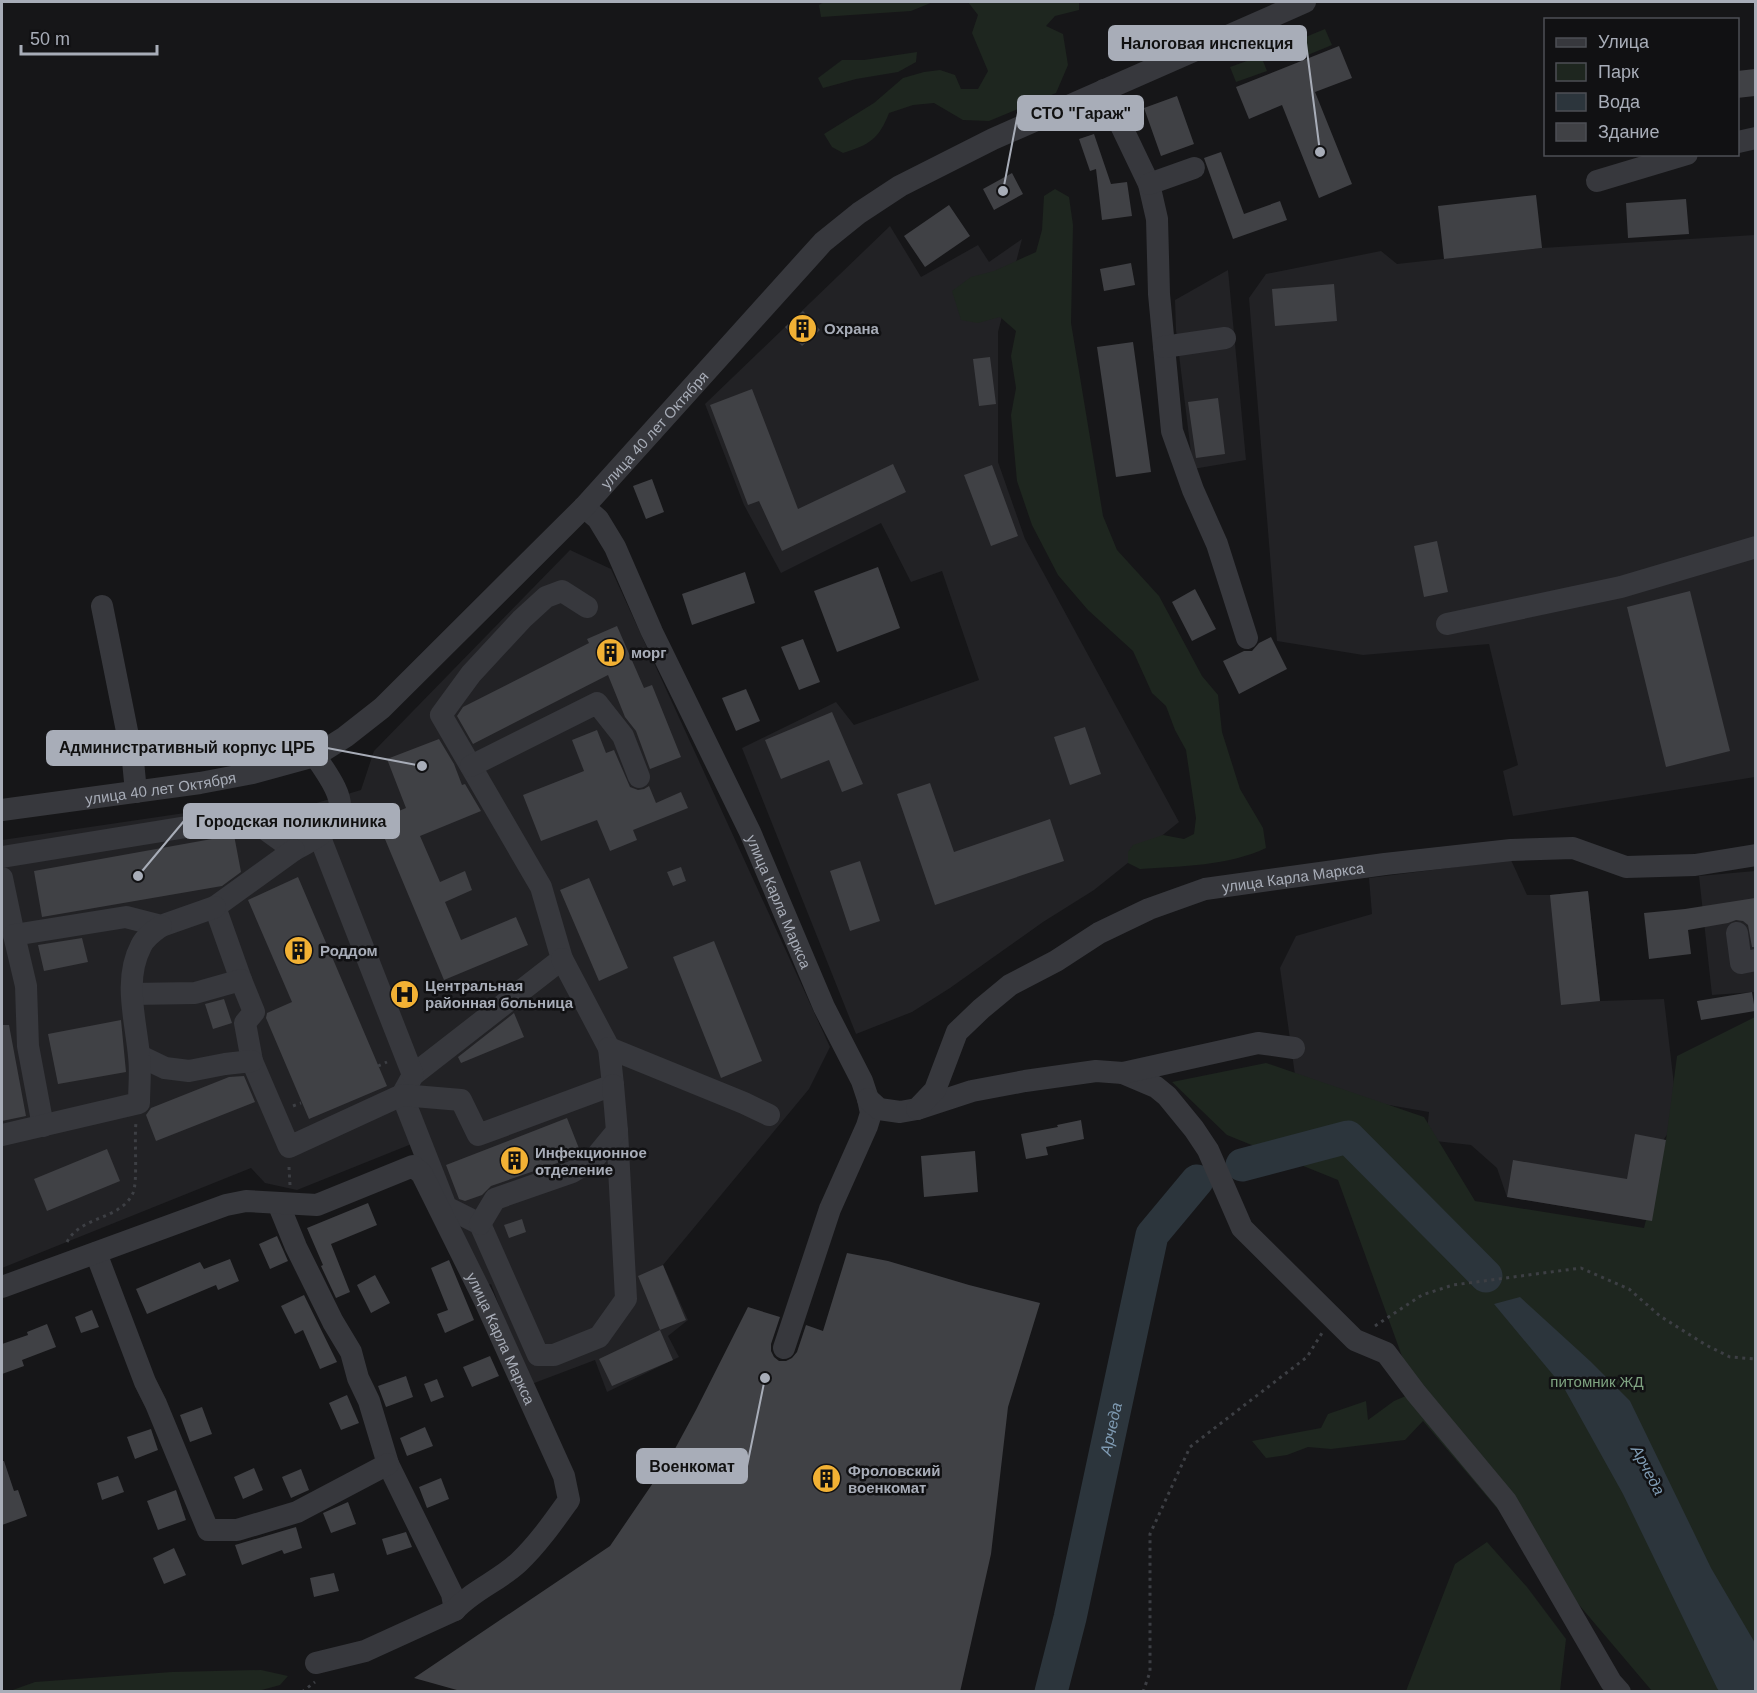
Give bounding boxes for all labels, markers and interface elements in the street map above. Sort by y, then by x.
scale bar [21,18,158,56]
legend [1544,18,1739,156]
callout: Налоговая инспекция [1109,26,1306,60]
text: 50 m [30,29,70,49]
text: Улица [1598,32,1650,52]
text: Налоговая инспекция [1121,35,1293,52]
text: Парк [1598,62,1639,82]
text: Вода [1598,92,1641,112]
callout: СТО "Гараж" [1018,96,1143,130]
text: СТО "Гараж" [1031,105,1131,122]
text: Здание [1598,122,1659,142]
building icon: Охрана [787,312,819,344]
place label: Охрана [824,320,880,337]
street label: улица 40 лет Октября [597,367,711,492]
building icon: морг [594,636,626,668]
place label: морг [631,644,666,661]
callout: Административный корпус ЦРБ [47,731,327,765]
text: Административный корпус ЦРБ [59,739,315,756]
street label: улица 40 лет Октября [84,768,237,807]
callout: Городская поликлиника [184,804,399,838]
text: Городская поликлиника [196,813,386,830]
street label: улица Карла Маркса [744,832,815,971]
street label: улица Карла Маркса [1221,858,1366,895]
building icon: Роддом [283,934,315,966]
place label: Роддом [320,942,378,959]
place label: Центральная районная больница [425,977,574,1011]
hospital icon: Центральная районная больница [388,978,420,1010]
place label: Инфекционное отделение [535,1144,647,1178]
building icon: Инфекционное отделение [498,1145,530,1177]
street label: улица Карла Маркса [463,1269,539,1407]
park label: питомник ЖД [1550,1373,1644,1390]
water label: Арчеда [1096,1401,1124,1458]
water label: Арчеда [1627,1441,1668,1498]
callout: Военкомат [637,1449,747,1483]
text: Военкомат [649,1458,735,1475]
place label: Фроловский военкомат [848,1462,940,1496]
building icon: Фроловский военкомат [811,1463,843,1495]

